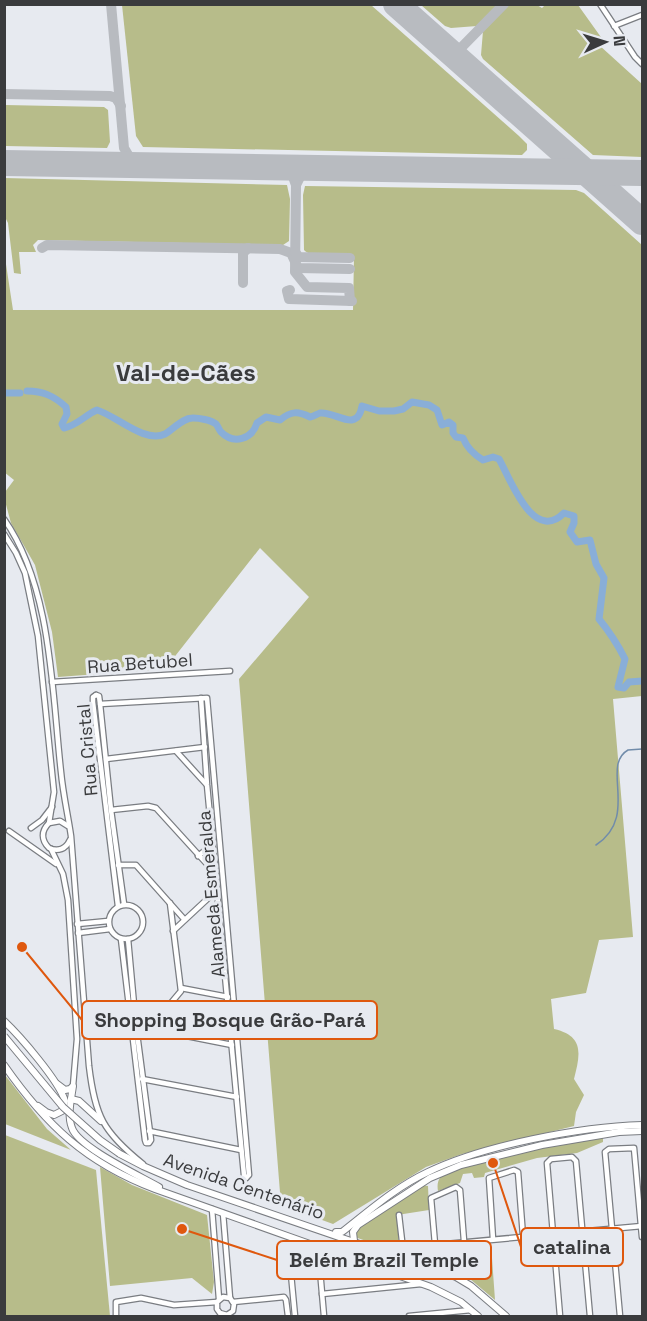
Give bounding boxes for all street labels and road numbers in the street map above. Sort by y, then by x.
street label: Rua Betubel [87,648,193,678]
street label: Rua Cristal [72,703,102,797]
street label: Alameda Esmeralda [192,809,230,979]
street label: Avenida Centenário [161,1148,327,1224]

